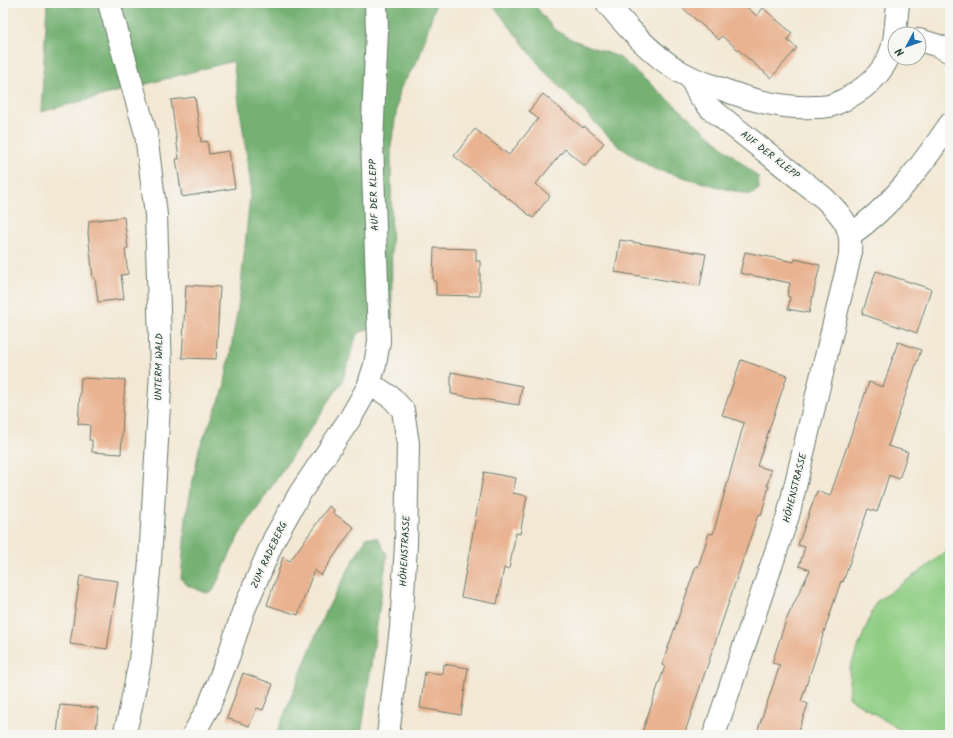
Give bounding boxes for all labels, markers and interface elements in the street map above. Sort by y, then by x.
north arrow [887,26,927,66]
text: N [891,43,909,60]
street label: AUF DER KLEPP [737,127,804,184]
street label: AUF DER KLEPP [365,158,383,231]
street label: UNTERM WALD [150,333,168,401]
street label: HÖHENSTRASSE [779,450,812,524]
street label: HÖHENSTRASSE [395,514,415,587]
street label: ZUM RADEBERG [246,519,292,591]

